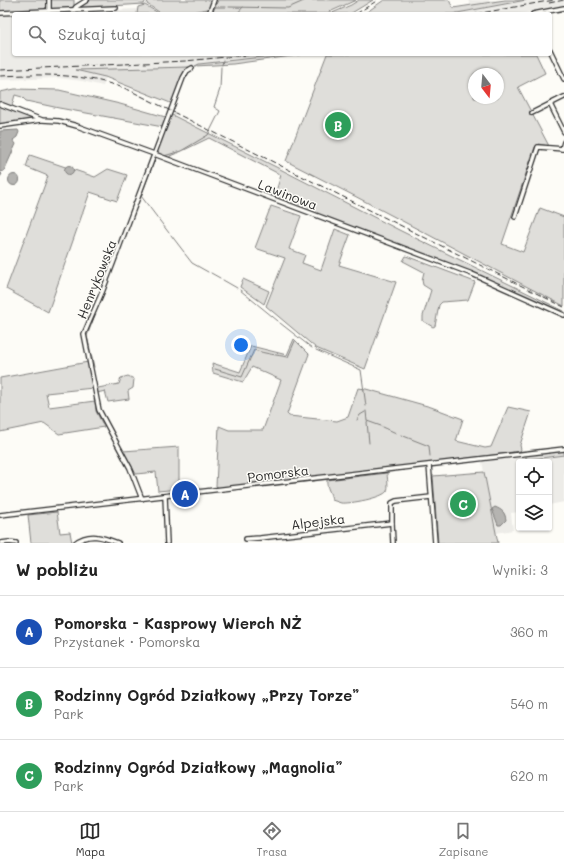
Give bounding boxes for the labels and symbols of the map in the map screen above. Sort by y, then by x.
north arrow [468,68,504,104]
pin: B [325,110,351,140]
street label: Lawinowa [256,175,320,213]
street label: Henrykowska [72,237,120,321]
your location [231,335,251,355]
street label: Pomorska [246,461,310,485]
pin: A [172,479,198,509]
pin: C [450,489,476,519]
street label: Alpejska [290,509,346,533]

